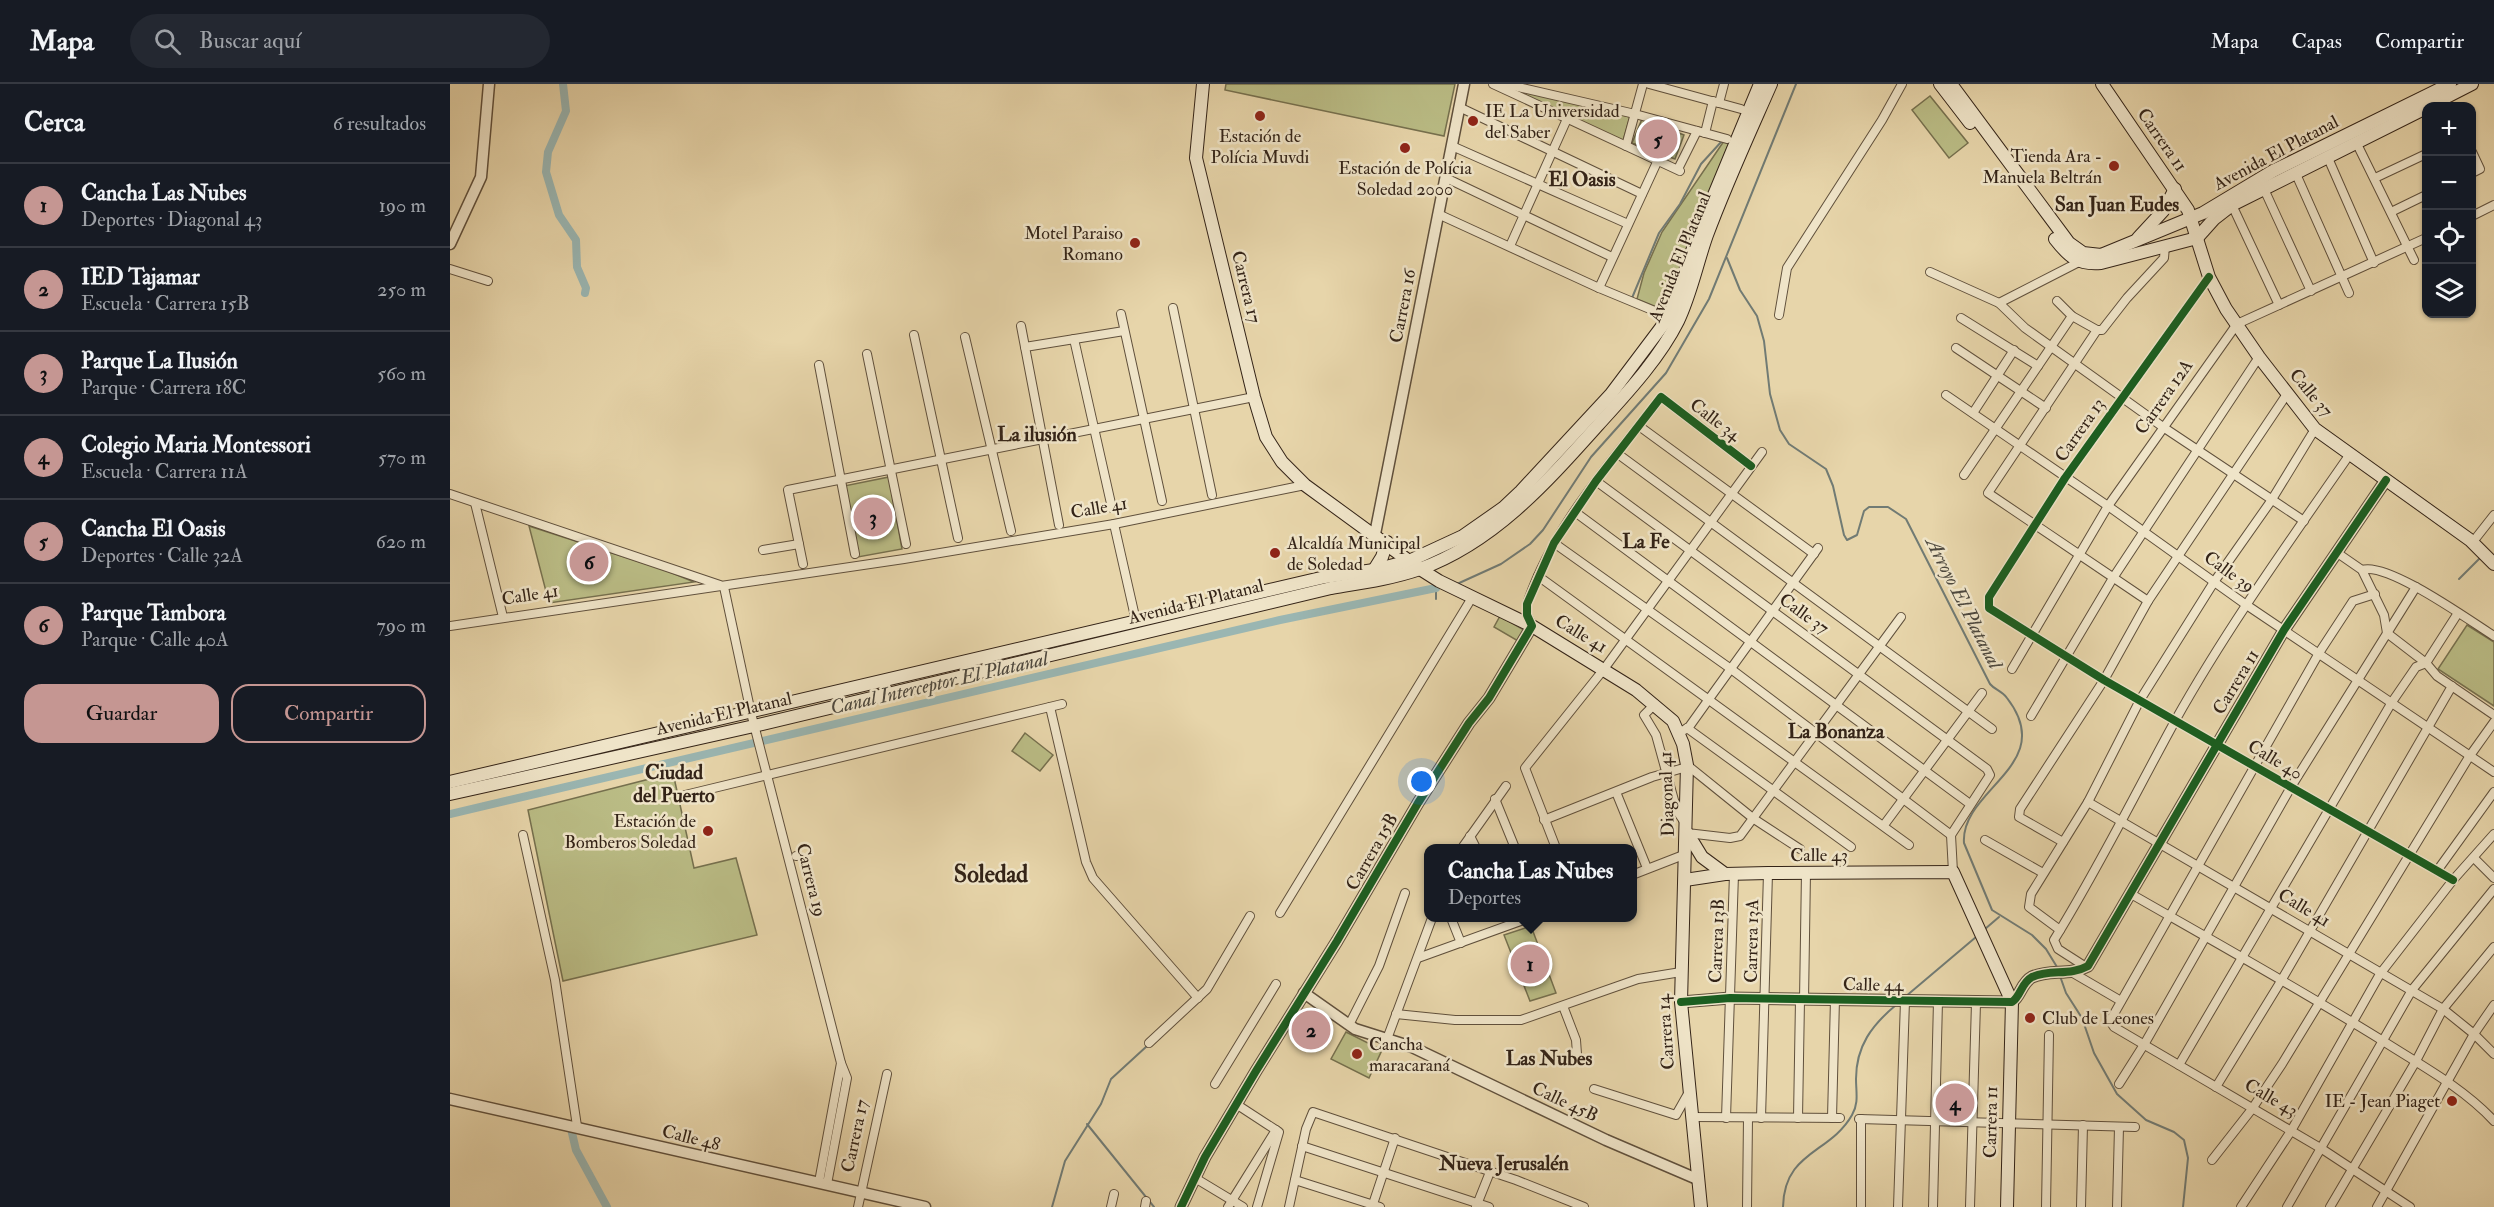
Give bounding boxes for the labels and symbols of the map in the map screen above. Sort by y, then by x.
place label: IE La Universidad del Saber [1485,100,1620,144]
street label: Carrera 11 [2132,104,2192,176]
marker: Estación de Polícia Muvdi [1253,109,1267,123]
street label: Avenida El Platanal [2209,110,2343,196]
marker: IE La Universidad del Saber [1466,114,1480,128]
pin: 5 [1638,116,1678,162]
place label: Estación de Polícia Muvdi [1211,125,1310,169]
marker: Estación de Polícia Soledad 2000 [1398,141,1412,155]
place label: Tienda Ara - Manuela Beltrán [1982,145,2102,189]
place label: Estación de Polícia Soledad 2000 [1338,157,1472,201]
marker: Tienda Ara - Manuela Beltrán [2107,159,2121,173]
district label: El Oasis [1548,167,1616,192]
street label: Avenida El Platanal [1643,188,1717,326]
district label: San Juan Eudes [2055,192,2179,217]
place label: Motel Paraiso Romano [1024,222,1123,266]
marker: Motel Paraiso Romano [1128,236,1142,250]
street label: Carrera 17 [1226,248,1266,326]
street label: Carrera 16 [1385,266,1422,345]
street label: Carrera 12A [2130,355,2198,439]
street label: Calle 37 [2284,364,2338,422]
street label: Calle 34 [1685,393,1746,447]
street label: Carrera 13 [2050,394,2110,466]
district label: La ilusión [997,422,1078,447]
street label: Calle 41 [1069,492,1129,524]
pin: 3 [854,494,892,540]
district label: La Fe [1622,529,1670,554]
water label: Arroyo El Platanal [1919,531,2009,675]
place label: Alcaldía Municipal de Soledad [1286,532,1421,576]
pin: 6 [570,540,608,584]
marker: Alcaldía Municipal de Soledad [1268,546,1282,560]
street label: Calle 39 [2199,546,2259,598]
street label: Avenida El Platanal [1125,574,1266,630]
street label: Calle 41 [500,579,560,611]
street label: Calle 37 [1775,588,1833,640]
street label: Calle 41 [1551,609,1611,659]
water label: Canal Interceptor El Platanal [828,645,1052,720]
street label: Carrera 11 [2208,645,2264,719]
street label: Avenida El Platanal [653,687,794,741]
district label: La Bonanza [1788,719,1885,744]
street label: Calle 40 [2243,735,2307,785]
street label: Diagonal 41 [1654,751,1680,837]
district label: Ciudad del Puerto [633,760,715,808]
your location [1407,767,1436,796]
street label: Carrera 15B [1341,809,1403,895]
place label: Estación de Bomberos Soledad [564,810,696,854]
marker: Estación de Bomberos Soledad [701,824,715,838]
street label: Carrera 19 [791,841,831,919]
street label: Calle 43 [1790,844,1848,867]
district label: Soledad [954,859,1028,890]
street label: Calle 41 [2274,883,2334,933]
street label: Carrera 13B [1704,898,1730,984]
street label: Carrera 13A [1740,898,1764,983]
pin: 1 [1510,942,1550,986]
street label: Calle 44 [1843,973,1905,997]
street label: Carrera 14 [1652,992,1680,1070]
place label: Club de Leones [2042,1007,2154,1030]
pin: 2 [1292,1008,1330,1052]
marker: Club de Leones [2023,1011,2037,1025]
place label: Cancha maracaraná [1369,1033,1451,1077]
district label: Las Nubes [1506,1046,1592,1071]
marker: Cancha maracaraná [1350,1047,1364,1061]
street label: Calle 43 [2240,1074,2302,1122]
street label: Calle 45B [1528,1077,1602,1127]
pin: 4 [1936,1080,1974,1126]
street label: Carrera 11 [1979,1086,2003,1158]
place label: IE - Jean Piaget [2325,1090,2440,1113]
marker: IE - Jean Piaget [2445,1094,2459,1108]
street label: Carrera 17 [836,1097,874,1175]
street label: Calle 48 [660,1120,722,1156]
district label: Nueva Jerusalén [1438,1151,1570,1176]

